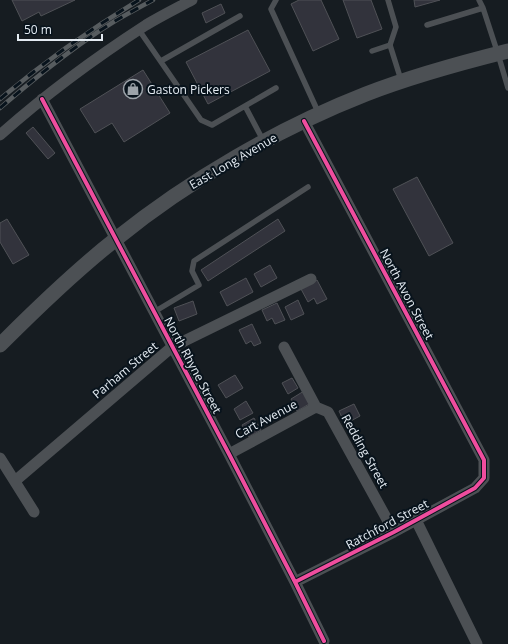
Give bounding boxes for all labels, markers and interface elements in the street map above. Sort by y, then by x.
scale bar [18,16,102,42]
text: 50 m [24,21,52,38]
shop icon: Gaston Pickers [122,78,144,100]
place label: Gaston Pickers [147,81,230,98]
street label: East Long Avenue [186,129,280,193]
street label: North Avon Street [376,246,438,342]
street label: North Rhyne Street [160,314,226,416]
street label: Parham Street [89,338,161,402]
street label: Cart Avenue [232,395,300,443]
street label: Redding Street [338,411,392,491]
street label: Ratchford Street [343,495,431,553]

